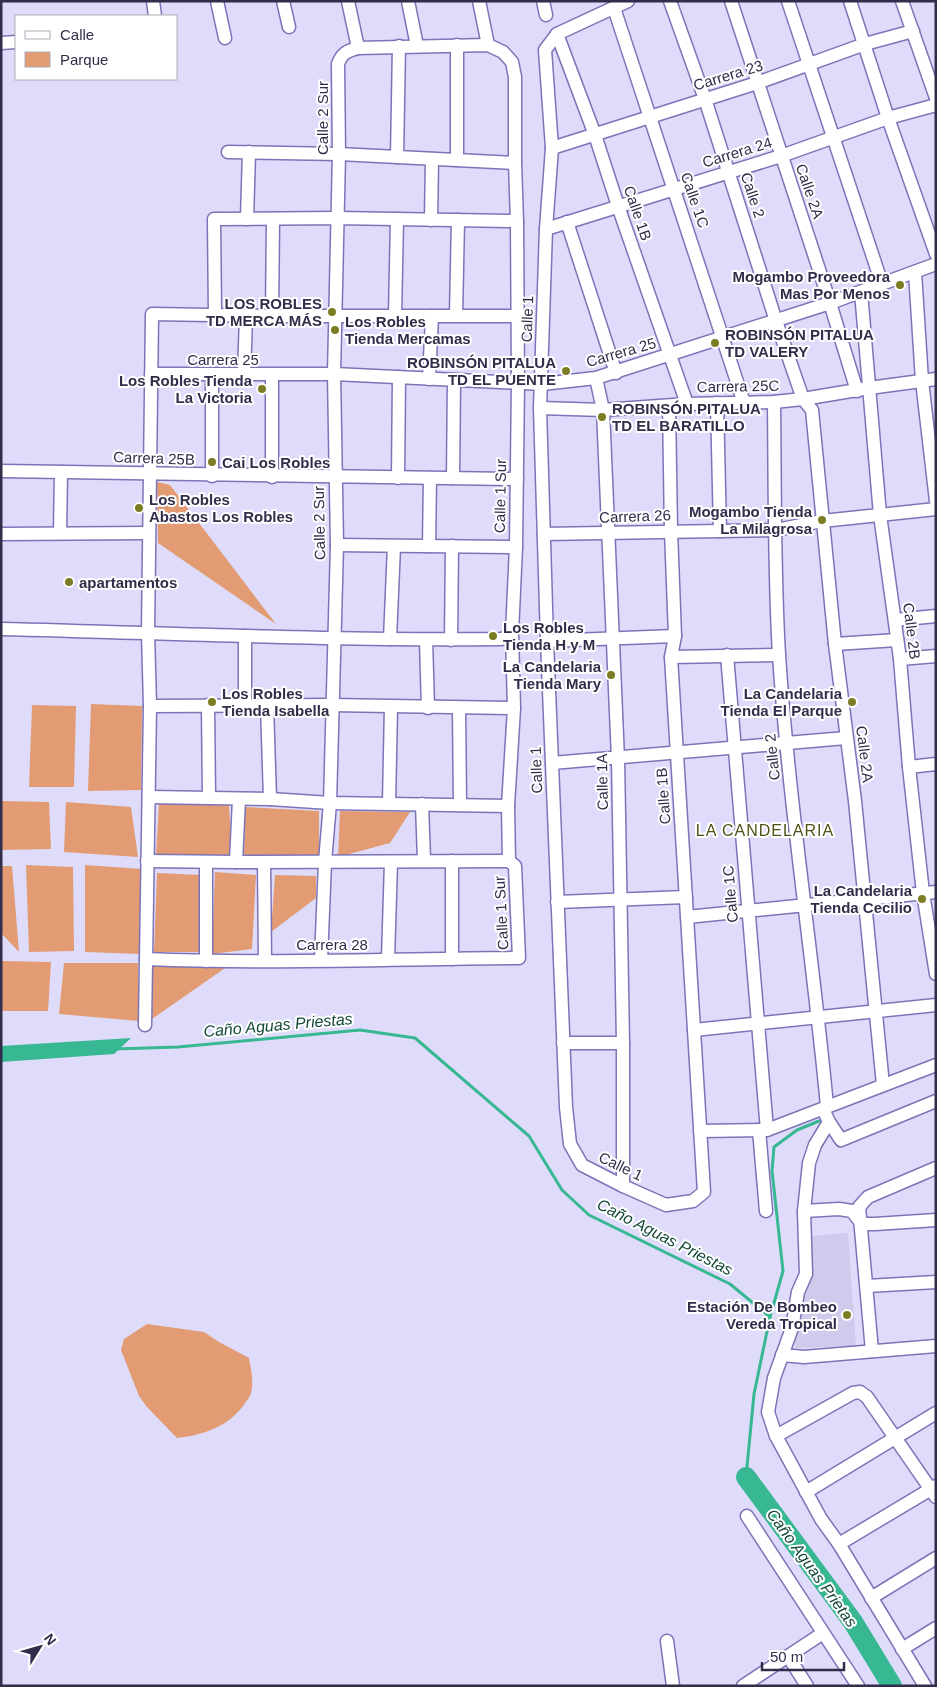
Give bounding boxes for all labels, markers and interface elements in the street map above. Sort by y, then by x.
legend [15,15,178,80]
text: Calle [60,26,94,43]
text: Parque [60,51,108,68]
street label: Carrera 23 [691,56,765,94]
street label: Calle 2 Sur [314,81,331,155]
street label: Carrera 24 [700,133,774,171]
street label: Calle 2A [793,161,827,221]
street label: Calle 1C [678,170,712,230]
street label: Calle 2 [738,170,768,220]
street label: Calle 1B [621,183,655,243]
place label: Mogambo Proveedora Mas Por Menos [732,268,891,302]
marker: Mogambo Proveedora Mas Por Menos [894,279,906,291]
place label: LOS ROBLES TD MERCA MÁS [206,295,322,329]
street label: Calle 1 [518,295,536,343]
marker: LOS ROBLES TD MERCA MÁS [326,306,338,318]
place label: Los Robles Tienda Mercamas [345,313,471,347]
marker: Los Robles Tienda Mercamas [329,324,341,336]
place label: ROBINSÓN PITALUA TD VALERY [725,326,874,360]
street label: Carrera 25 [584,334,658,370]
marker: ROBINSÓN PITALUA TD VALERY [709,337,721,349]
street label: Carrera 25 [187,351,259,368]
place label: ROBINSÓN PITALUA TD EL PUENTE [407,354,556,388]
marker: ROBINSÓN PITALUA TD EL PUENTE [560,365,572,377]
place label: Los Robles Tienda La Victoria [119,372,253,406]
street label: Carrera 25C [697,377,780,395]
marker: Los Robles Tienda La Victoria [256,383,268,395]
place label: ROBINSÓN PITALUA TD EL BARATILLO [612,400,761,434]
marker: ROBINSÓN PITALUA TD EL BARATILLO [596,411,608,423]
street label: Carrera 25B [113,448,195,468]
place label: Cai Los Robles [222,454,330,471]
marker: Cai Los Robles [206,456,218,468]
street label: Calle 1 Sur [491,459,509,533]
street label: Calle 2 Sur [310,486,328,560]
place label: Los Robles Abastos Los Robles [149,491,293,525]
marker: Los Robles Abastos Los Robles [133,502,145,514]
place label: Mogambo Tienda La Milagrosa [689,503,813,537]
street label: Carrera 26 [599,506,671,526]
marker: Mogambo Tienda La Milagrosa [816,514,828,526]
place label: apartamentos [79,574,177,591]
marker: apartamentos [63,576,75,588]
street label: Calle 2B [900,602,924,660]
place label: Los Robles Tienda H y M [503,619,595,653]
marker: Los Robles Tienda H y M [487,630,499,642]
place label: La Candelaria Tienda Mary [503,658,602,692]
marker: La Candelaria Tienda Mary [605,669,617,681]
place label: Los Robles Tienda Isabella [222,685,330,719]
place label: La Candelaria Tienda El Parque [721,685,843,719]
marker: Los Robles Tienda Isabella [206,696,218,708]
marker: La Candelaria Tienda El Parque [846,696,858,708]
street label: Calle 2A [853,725,877,783]
street label: Calle 2 [761,733,783,781]
street label: Calle 1 [527,746,545,794]
street label: Calle 1A [593,754,611,810]
street label: Calle 1B [653,767,673,825]
district label: LA CANDELARIA [696,822,834,839]
street label: Calle 1C [719,864,741,923]
street label: Calle 1 Sur [491,876,511,950]
place label: La Candelaria Tienda Cecilio [811,882,913,916]
marker: La Candelaria Tienda Cecilio [916,893,928,905]
street label: Carrera 28 [296,936,368,953]
water label: Caño Aguas Priestas [203,1010,353,1040]
street label: Calle 1 [596,1148,646,1184]
water label: Caño Aguas Priestas [594,1195,736,1279]
place label: Estación De Bombeo Vereda Tropical [687,1298,837,1332]
marker: Estación De Bombeo Vereda Tropical [841,1309,853,1321]
water label: Caño Aguas Prietas [763,1506,861,1630]
north arrow [15,1622,65,1672]
text: N [41,1630,60,1648]
scale bar [762,1640,844,1672]
text: 50 m [770,1648,803,1665]

